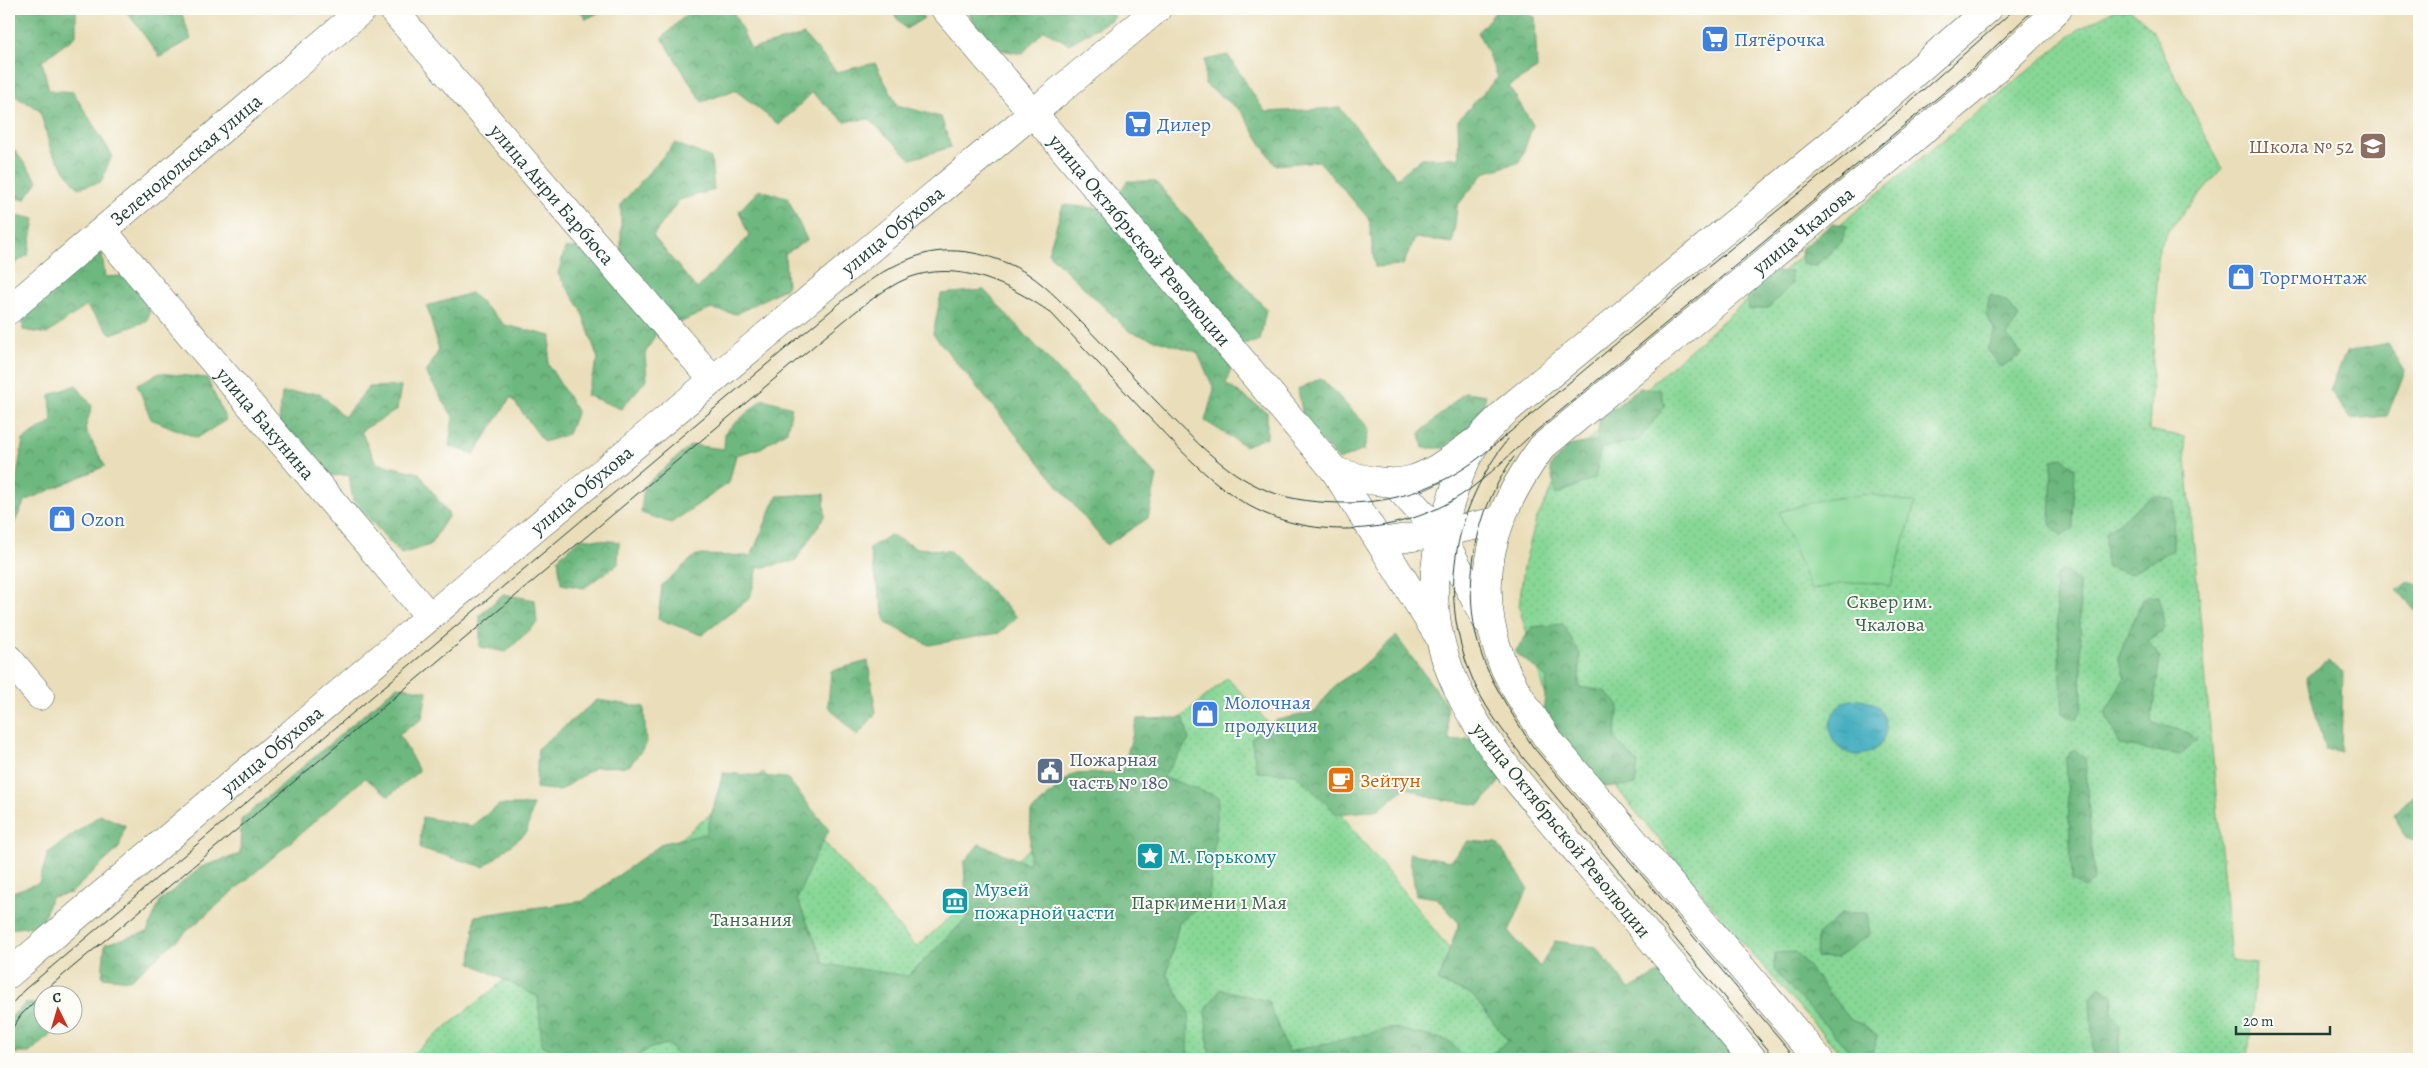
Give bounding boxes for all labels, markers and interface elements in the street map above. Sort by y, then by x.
supermarket icon: Пятёрочка [1700,24,1730,54]
place label: Пятёрочка [1734,26,1826,53]
street label: Зеленодольская улица [104,87,268,232]
supermarket icon: Дилер [1123,109,1153,139]
place label: Дилер [1157,111,1211,138]
street label: улица Анри Барбюса [483,117,621,272]
street label: улица Октябрьской Революции [1042,128,1237,352]
school or university icon: Школа № 52 [2358,131,2388,161]
place label: Школа № 52 [2249,133,2354,160]
street label: улица Обухова [835,179,951,282]
street label: улица Чкалова [1746,180,1861,282]
shop icon: Торгмонтаж [2226,262,2256,292]
place label: Торгмонтаж [2260,264,2367,291]
street label: улица Бакунина [209,361,321,486]
street label: улица Обухова [524,439,640,542]
shop icon: Ozon [47,504,77,534]
place label: Ozon [81,506,125,533]
park label: Сквер им. Чкалова [1847,588,1933,638]
place label: Молочная продукция [1224,689,1318,739]
street label: улица Обухова [214,699,330,803]
shop icon: Молочная продукция [1190,699,1220,729]
street label: улица Октябрьской Революции [1466,716,1657,944]
place label: Пожарная часть № 180 [1069,746,1168,796]
public building icon: Пожарная часть № 180 [1035,756,1065,786]
cafe icon: Зейтун [1326,765,1356,795]
place label: Зейтун [1360,767,1421,794]
place icon: М. Горькому [1135,841,1165,871]
place label: М. Горькому [1169,843,1277,870]
place label: Музей пожарной части [974,876,1115,926]
museum icon: Музей пожарной части [940,886,970,916]
park label: Парк имени 1 Мая [1131,889,1287,916]
park label: Танзания [710,906,792,933]
north arrow [32,986,82,1036]
text: С [52,988,62,1007]
scale bar [2236,1003,2329,1035]
text: 20 m [2243,1011,2274,1031]

